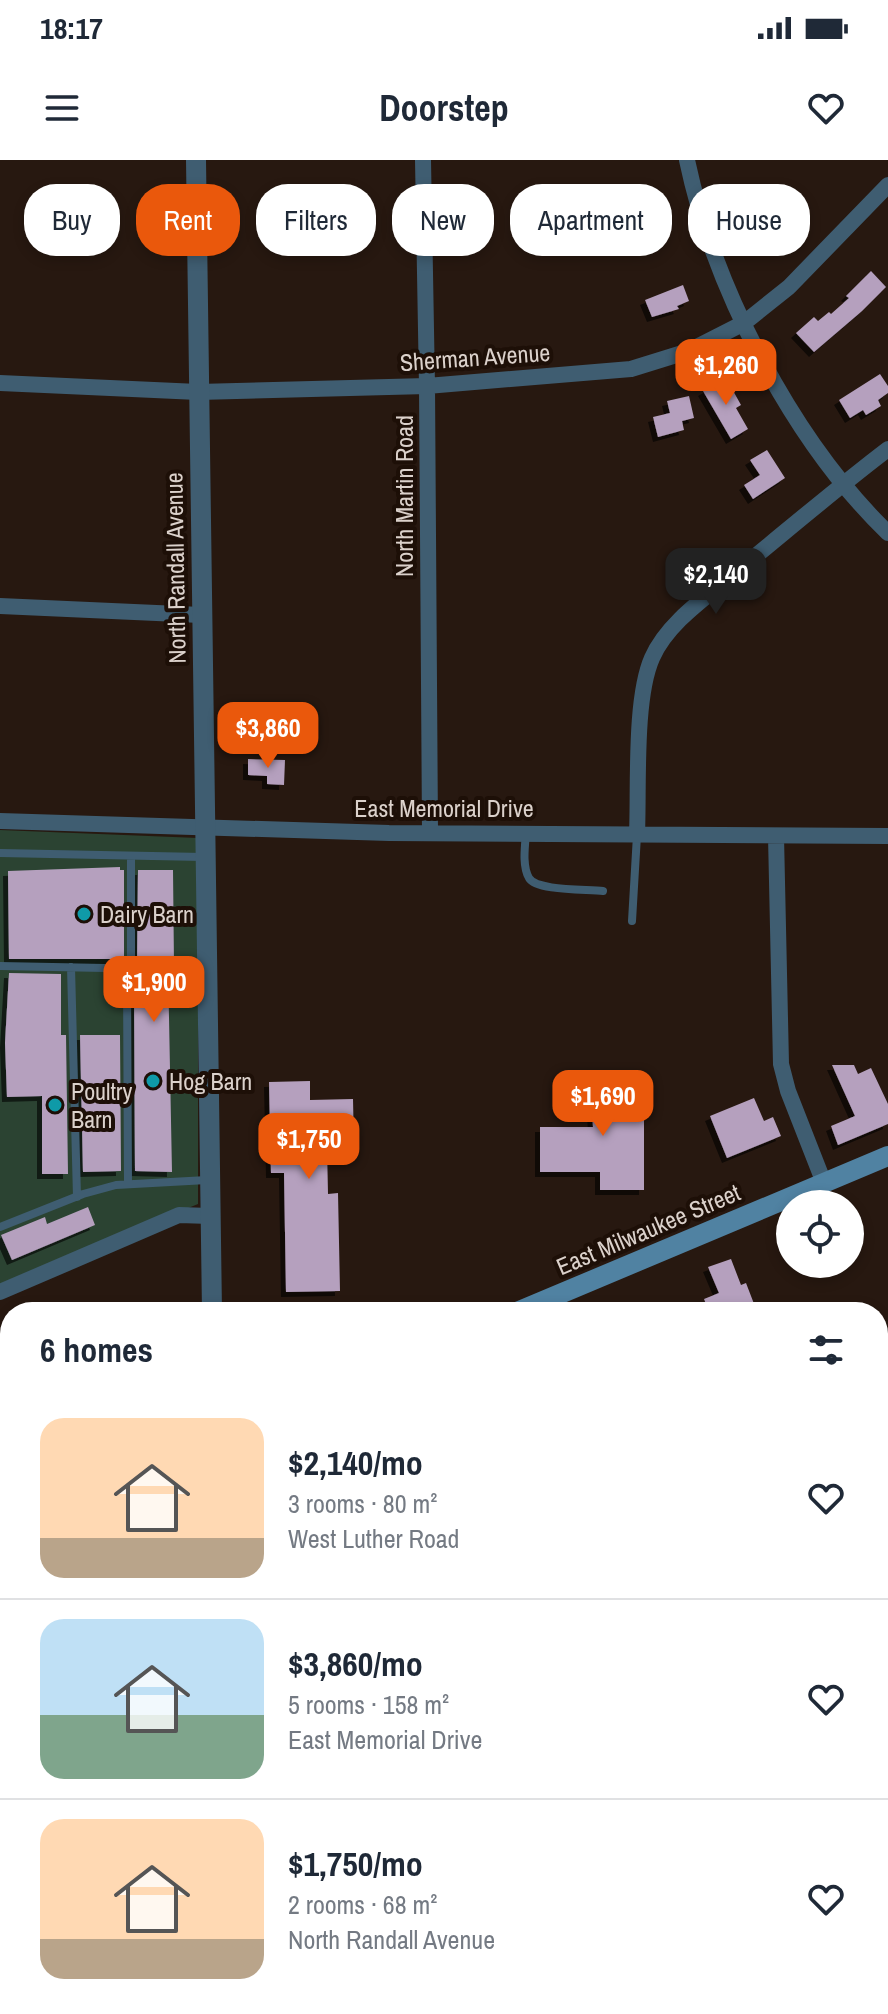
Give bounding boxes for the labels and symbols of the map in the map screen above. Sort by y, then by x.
street label: Sherman Avenue [399,336,551,378]
pin: $1,260 [661,339,791,407]
street label: North Martin Road [388,415,420,577]
street label: North Randall Avenue [157,472,193,664]
pin: $2,140 [651,548,781,616]
pin: $3,860 [203,702,333,770]
street label: East Memorial Drive [354,792,534,824]
place label: Dairy Barn [100,898,194,930]
marker: Dairy Barn [75,905,93,923]
pin: $1,900 [89,956,219,1024]
place label: Hog Barn [169,1065,252,1097]
pin: $1,690 [538,1070,668,1138]
marker: Hog Barn [144,1072,162,1090]
place label: Poultry Barn [71,1075,132,1135]
marker: Poultry Barn [46,1096,64,1114]
pin: $1,750 [244,1113,374,1181]
street label: East Milwaukee Street [551,1176,745,1282]

